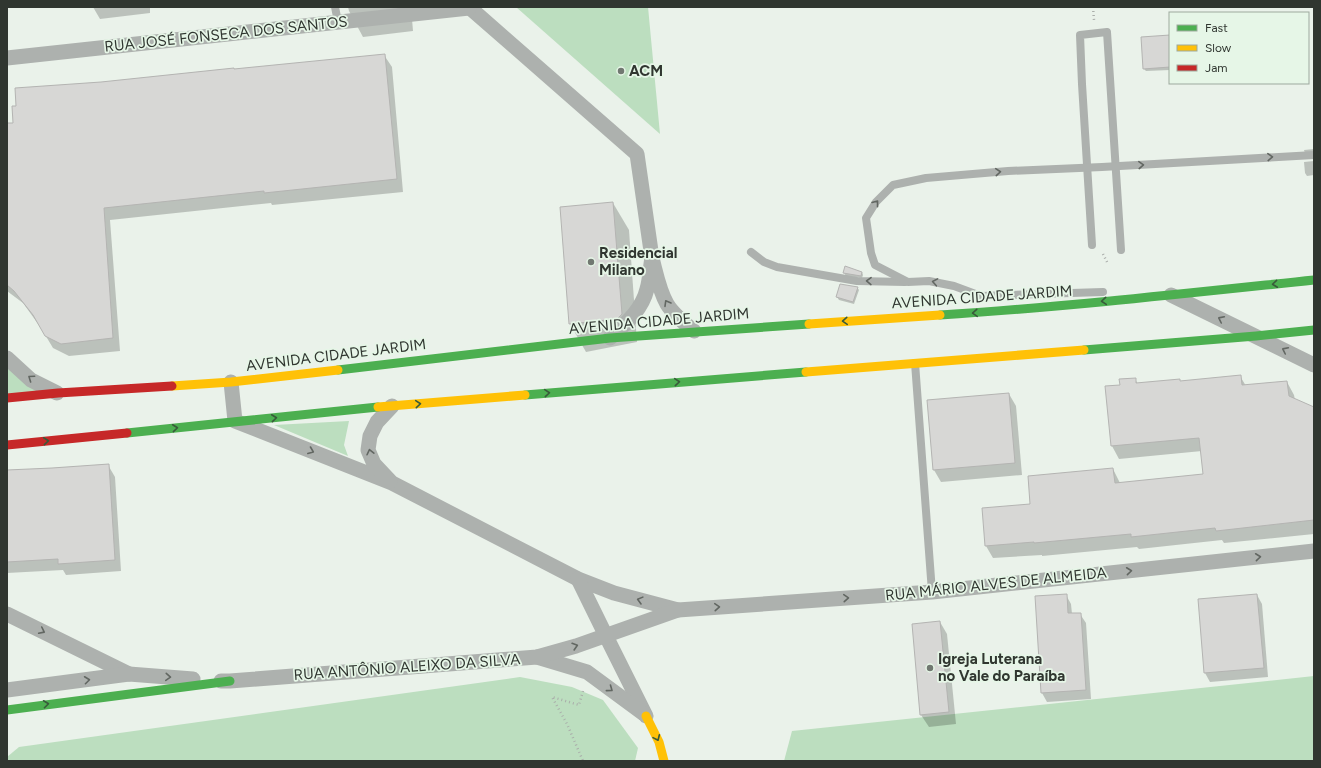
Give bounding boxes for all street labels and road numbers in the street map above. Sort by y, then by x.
street label: RUA JOSÉ FONSECA DOS SANTOS [104,12,348,56]
street label: AVENIDA CIDADE JARDIM [891,282,1073,312]
street label: AVENIDA CIDADE JARDIM [568,304,750,338]
street label: AVENIDA CIDADE JARDIM [245,335,427,375]
street label: RUA MÁRIO ALVES DE ALMEIDA [884,563,1108,605]
street label: RUA ANTÔNIO ALEIXO DA SILVA [293,650,521,684]

